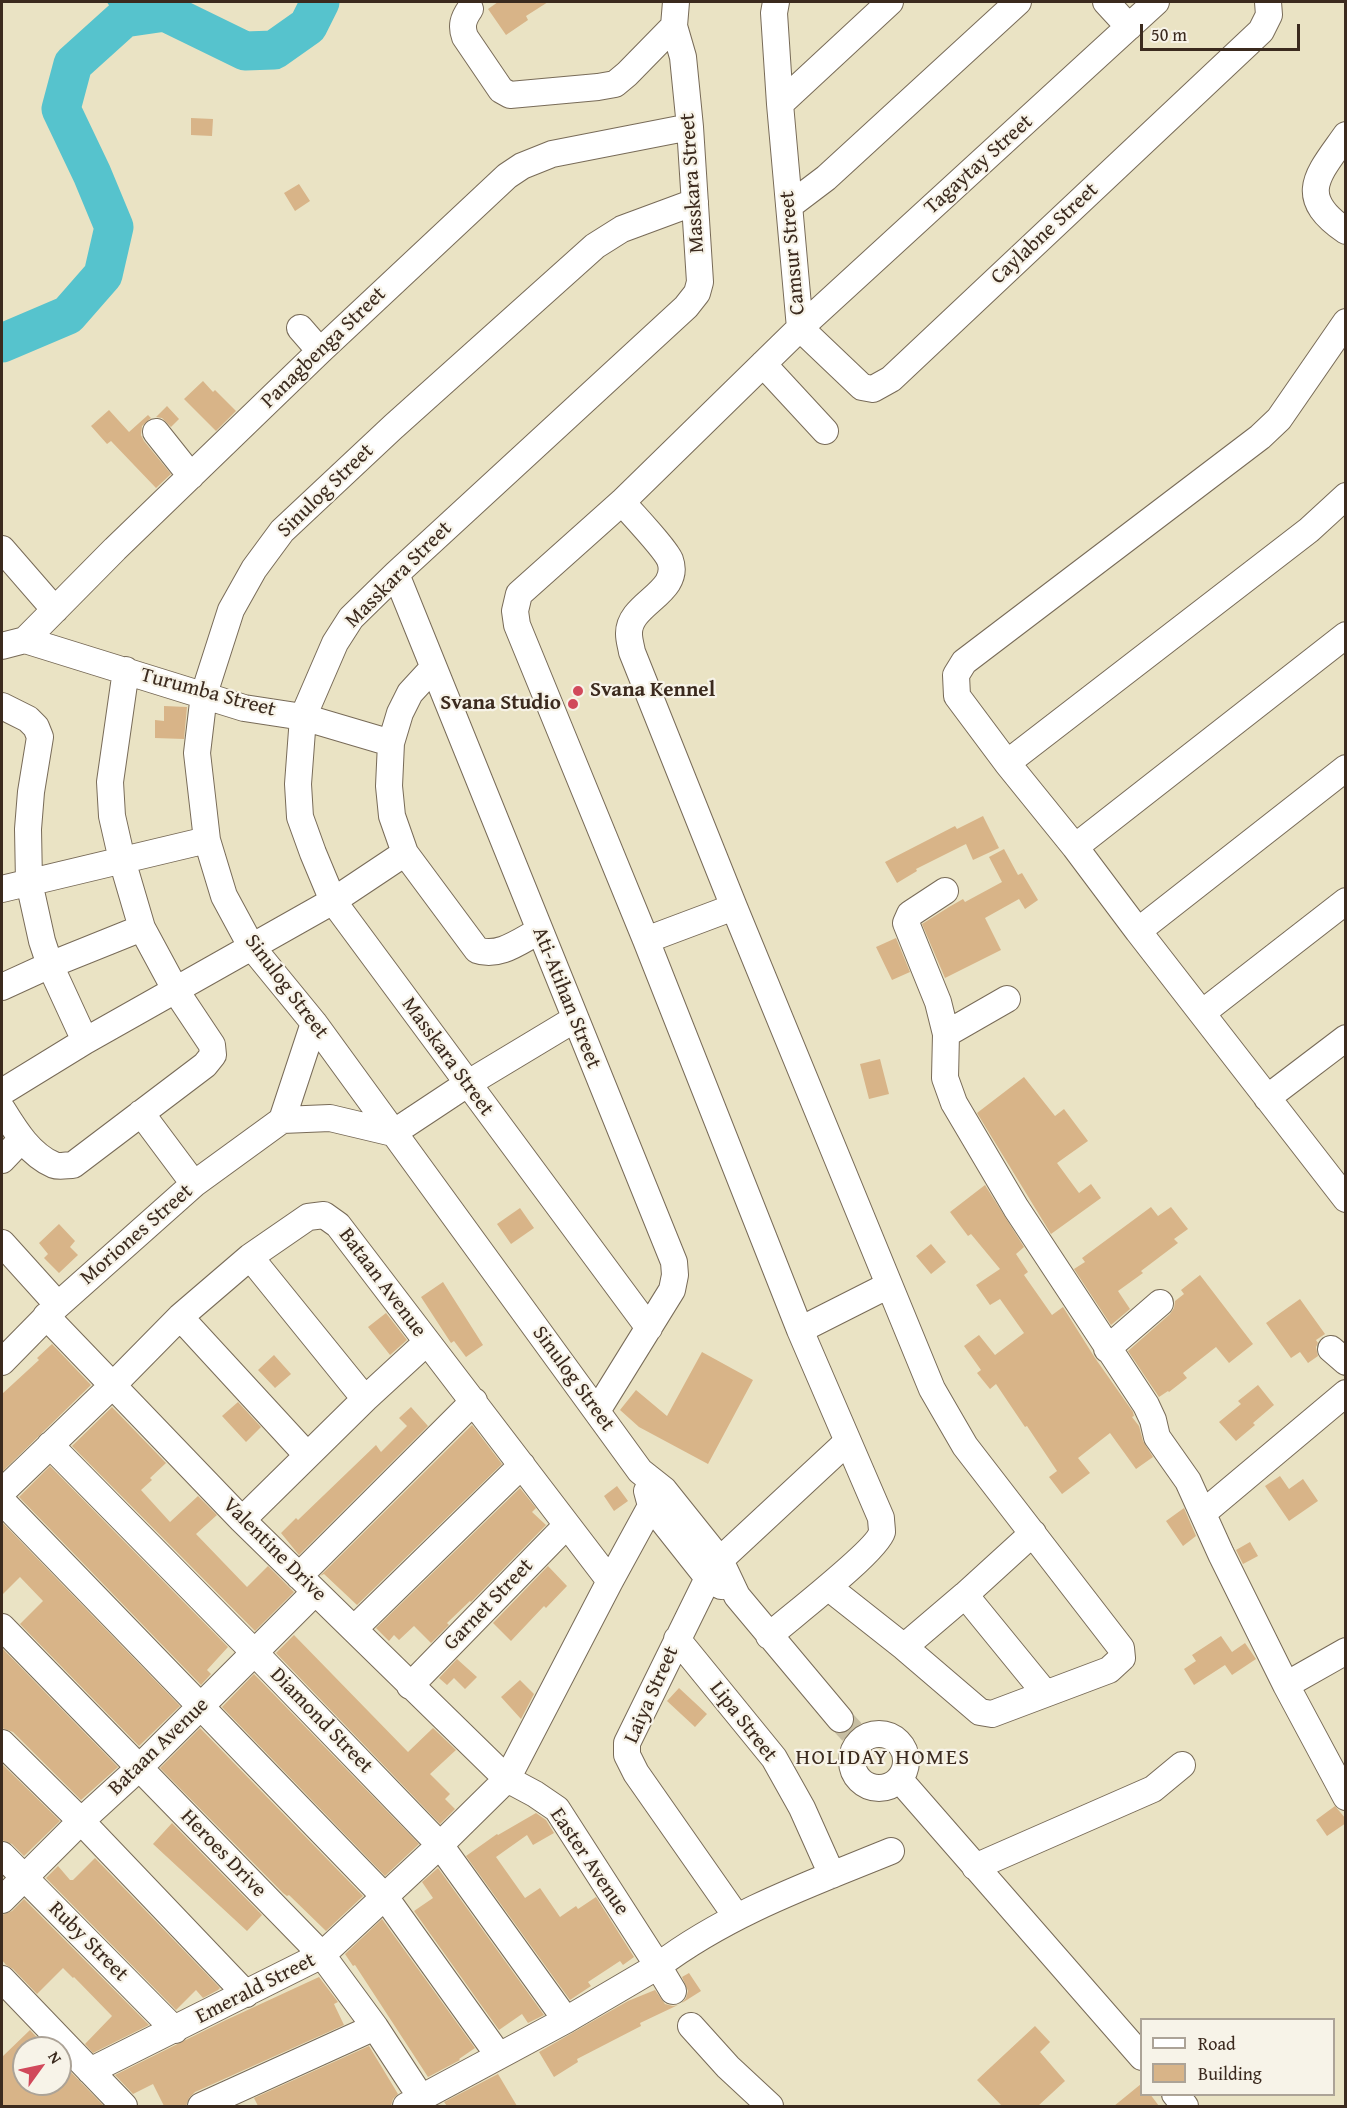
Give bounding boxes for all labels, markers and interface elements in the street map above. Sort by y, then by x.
scale bar [1143,12,1304,50]
text: 50 m [1151,21,1187,48]
street label: Tagaytay Street [920,110,1038,220]
street label: Masskara Street [676,112,710,254]
street label: Caylabne Street [986,178,1104,290]
street label: Camsur Street [775,190,811,316]
street label: Panagbenga Street [256,282,392,414]
street label: Sinulog Street [273,439,379,543]
street label: Masskara Street [340,516,458,634]
street label: Turumba Street [138,663,278,723]
place label: Svana Kennel [590,678,715,704]
marker: Svana Kennel [571,684,585,698]
place label: Svana Studio [440,691,561,717]
marker: Svana Studio [566,697,580,711]
street label: Ati-Atihan Street [526,923,606,1073]
street label: Sinulog Street [239,930,333,1044]
street label: Masskara Street [396,993,498,1121]
street label: Moriones Street [76,1179,198,1291]
street label: Bataan Avenue [333,1223,431,1343]
street label: Sinulog Street [526,1321,620,1437]
street label: Valentine Drive [217,1493,331,1607]
street label: Garnet Street [439,1554,539,1656]
street label: Laiya Street [619,1642,685,1748]
street label: Diamond Street [264,1663,378,1779]
street label: Lipa Street [704,1677,782,1767]
street label: Bataan Avenue [103,1693,215,1801]
district label: HOLIDAY HOMES [795,1745,971,1771]
street label: Easter Avenue [544,1804,634,1920]
street label: Heroes Drive [175,1805,271,1903]
street label: Ruby Street [43,1897,133,1987]
street label: Emerald Street [192,1948,320,2030]
legend [1140,2018,1335,2096]
text: Road [1198,2030,1236,2057]
north arrow [12,2036,72,2096]
text: N [42,2046,68,2068]
text: Building [1198,2060,1262,2087]

